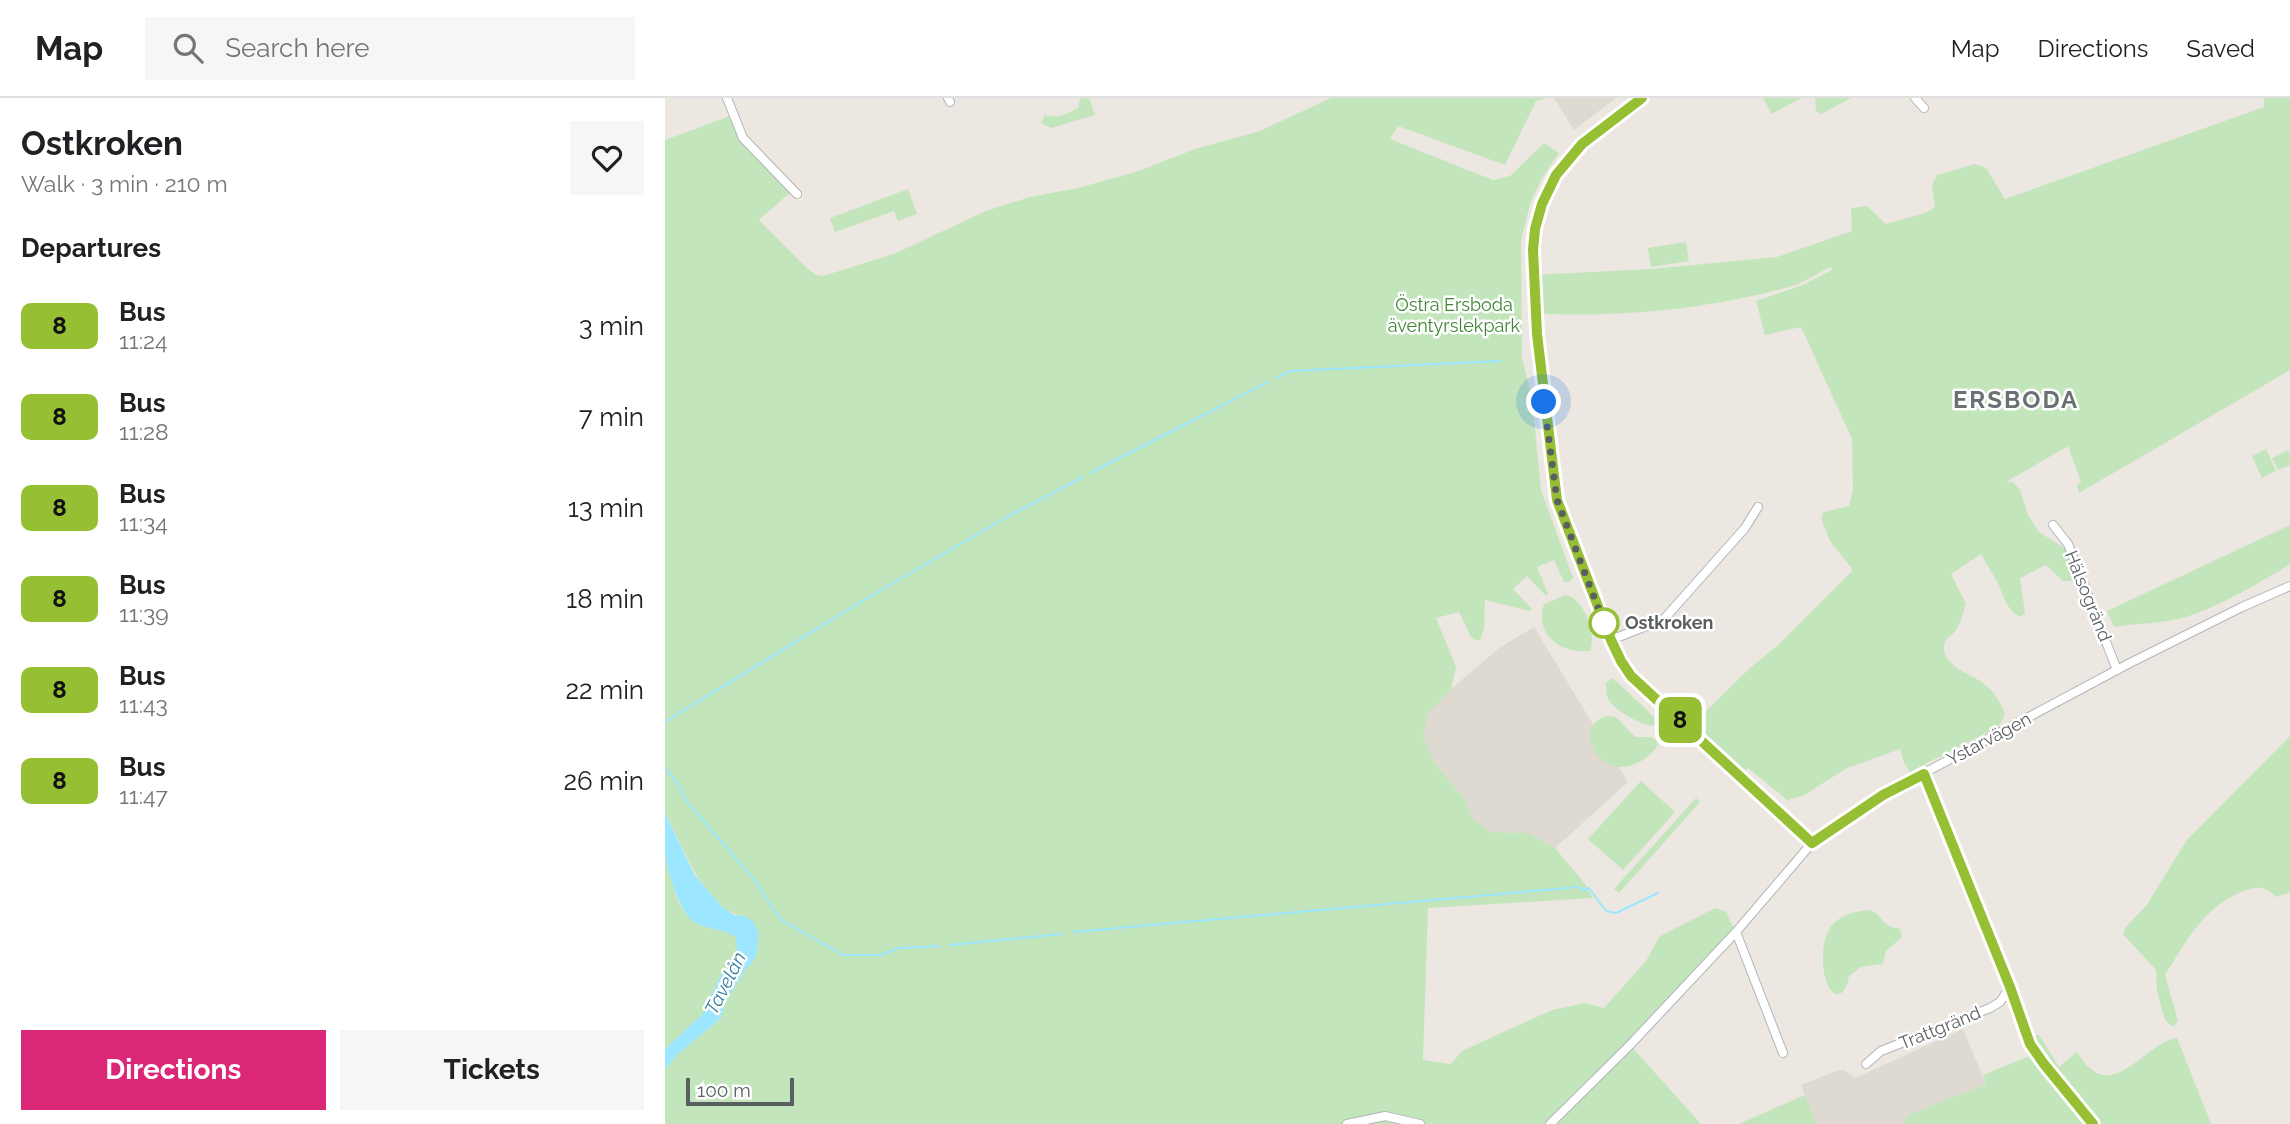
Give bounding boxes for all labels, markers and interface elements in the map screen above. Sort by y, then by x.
search box [145,17,635,80]
text: Map [35,29,103,68]
icon: search [169,29,207,67]
text: Search here [225,33,370,63]
text: Map [1951,34,2000,63]
text: Directions [2038,34,2148,63]
text: Saved [2186,34,2255,63]
button: heart [570,121,644,195]
text: Ostkroken [21,124,183,163]
text: Walk · 3 min · 210 m [21,170,228,197]
text: Departures [21,233,161,263]
park label: Östra Ersboda äventyrslekpark [1388,294,1521,336]
text: Bus [119,297,166,327]
text: 8 [52,311,67,340]
text: 3 min [579,311,644,341]
text: 11:24 [119,327,168,354]
your location [1526,384,1561,419]
district label: ERSBODA [1953,385,2079,414]
text: Bus [119,388,166,418]
text: 8 [52,402,67,431]
text: 7 min [579,402,644,432]
text: 11:28 [119,418,169,445]
text: Bus [119,479,166,509]
text: 8 [52,493,67,522]
text: 13 min [568,493,644,523]
text: 11:34 [119,509,168,536]
street label: Hälsogränd [2061,547,2116,644]
text: Bus [119,570,166,600]
text: 8 [52,584,67,613]
text: 18 min [566,584,644,614]
text: 11:39 [119,600,169,627]
marker: Ostkroken [1589,608,1619,638]
place label: Ostkroken [1625,612,1713,633]
text: Bus [119,661,166,691]
text: 8 [52,675,67,704]
text: 22 min [566,675,644,705]
text: 11:43 [119,691,168,718]
line badge: 8 [1657,697,1703,743]
text: 8 [1673,705,1687,734]
street label: Ystarvägen [1943,708,2034,769]
text: Bus [119,752,166,782]
text: 8 [52,766,67,795]
text: 26 min [563,766,644,796]
text: 11:47 [119,782,168,809]
water label: Tavelån [700,948,750,1018]
street label: Trattgränd [1896,1002,1984,1053]
button: Directions [21,1030,326,1110]
button: Tickets [340,1030,644,1110]
scale bar [686,1075,795,1107]
text: 100 m [697,1079,751,1101]

